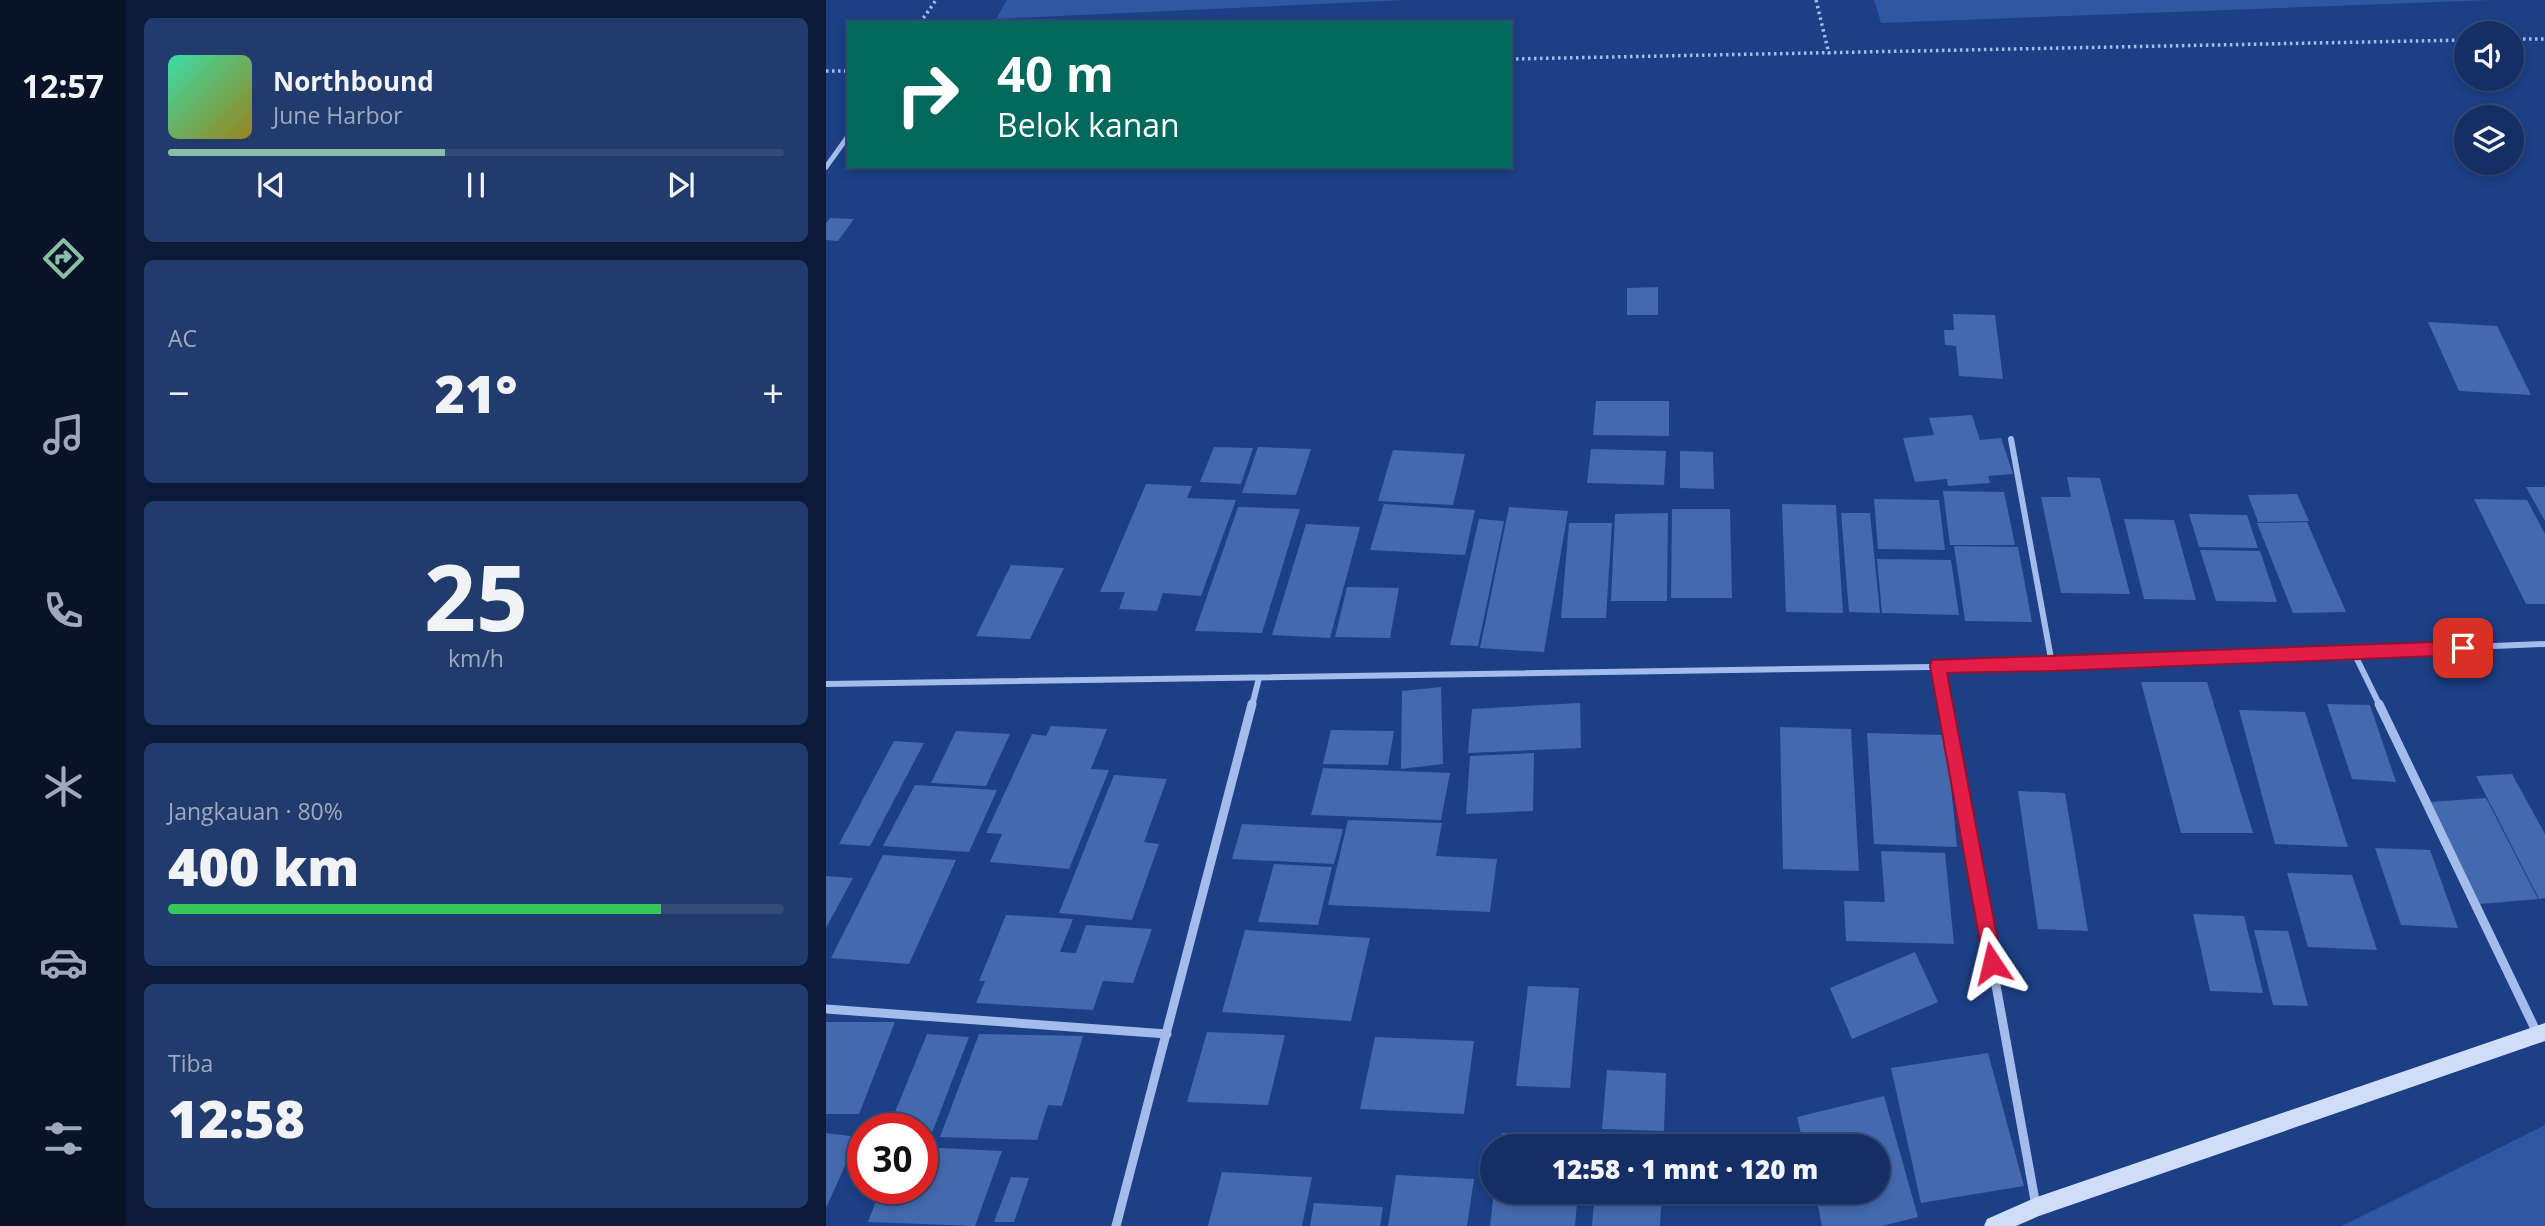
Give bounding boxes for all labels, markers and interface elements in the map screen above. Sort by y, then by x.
map controls [2454,21,2524,175]
button: sound [2454,21,2524,91]
text: 40 m [997,40,1114,106]
icon: right [882,49,973,140]
text: Northbound [273,63,434,99]
text: 12:57 [22,64,104,107]
text: June Harbor [273,99,403,131]
text: Belok kanan [997,103,1180,146]
button: layers [2454,105,2524,175]
icon: previous [252,166,290,204]
icon: pause [457,166,495,204]
icon: next [662,166,700,204]
icon: directions [39,234,88,283]
text: AC [168,322,197,354]
text: 21° [435,357,517,428]
text: − [168,366,190,418]
text: + [762,366,784,418]
icon: music [39,410,88,459]
text: 25 [424,534,528,658]
icon: phone [39,586,88,635]
pin [2433,618,2493,678]
icon: arrive [2444,629,2482,667]
text: km/h [448,642,504,674]
icon: climate [39,762,88,811]
text: Jangkauan · 80% [168,795,343,827]
text: 400 km [168,830,359,901]
position arrow [1955,926,2029,1000]
icon: car [39,938,88,987]
text: Tiba [168,1047,213,1079]
text: 12:58 [168,1082,305,1153]
speed limit sign: 30 [847,1113,938,1204]
icon: filters [39,1114,88,1163]
text: 12:58 · 1 mnt · 120 m [1552,1151,1818,1187]

